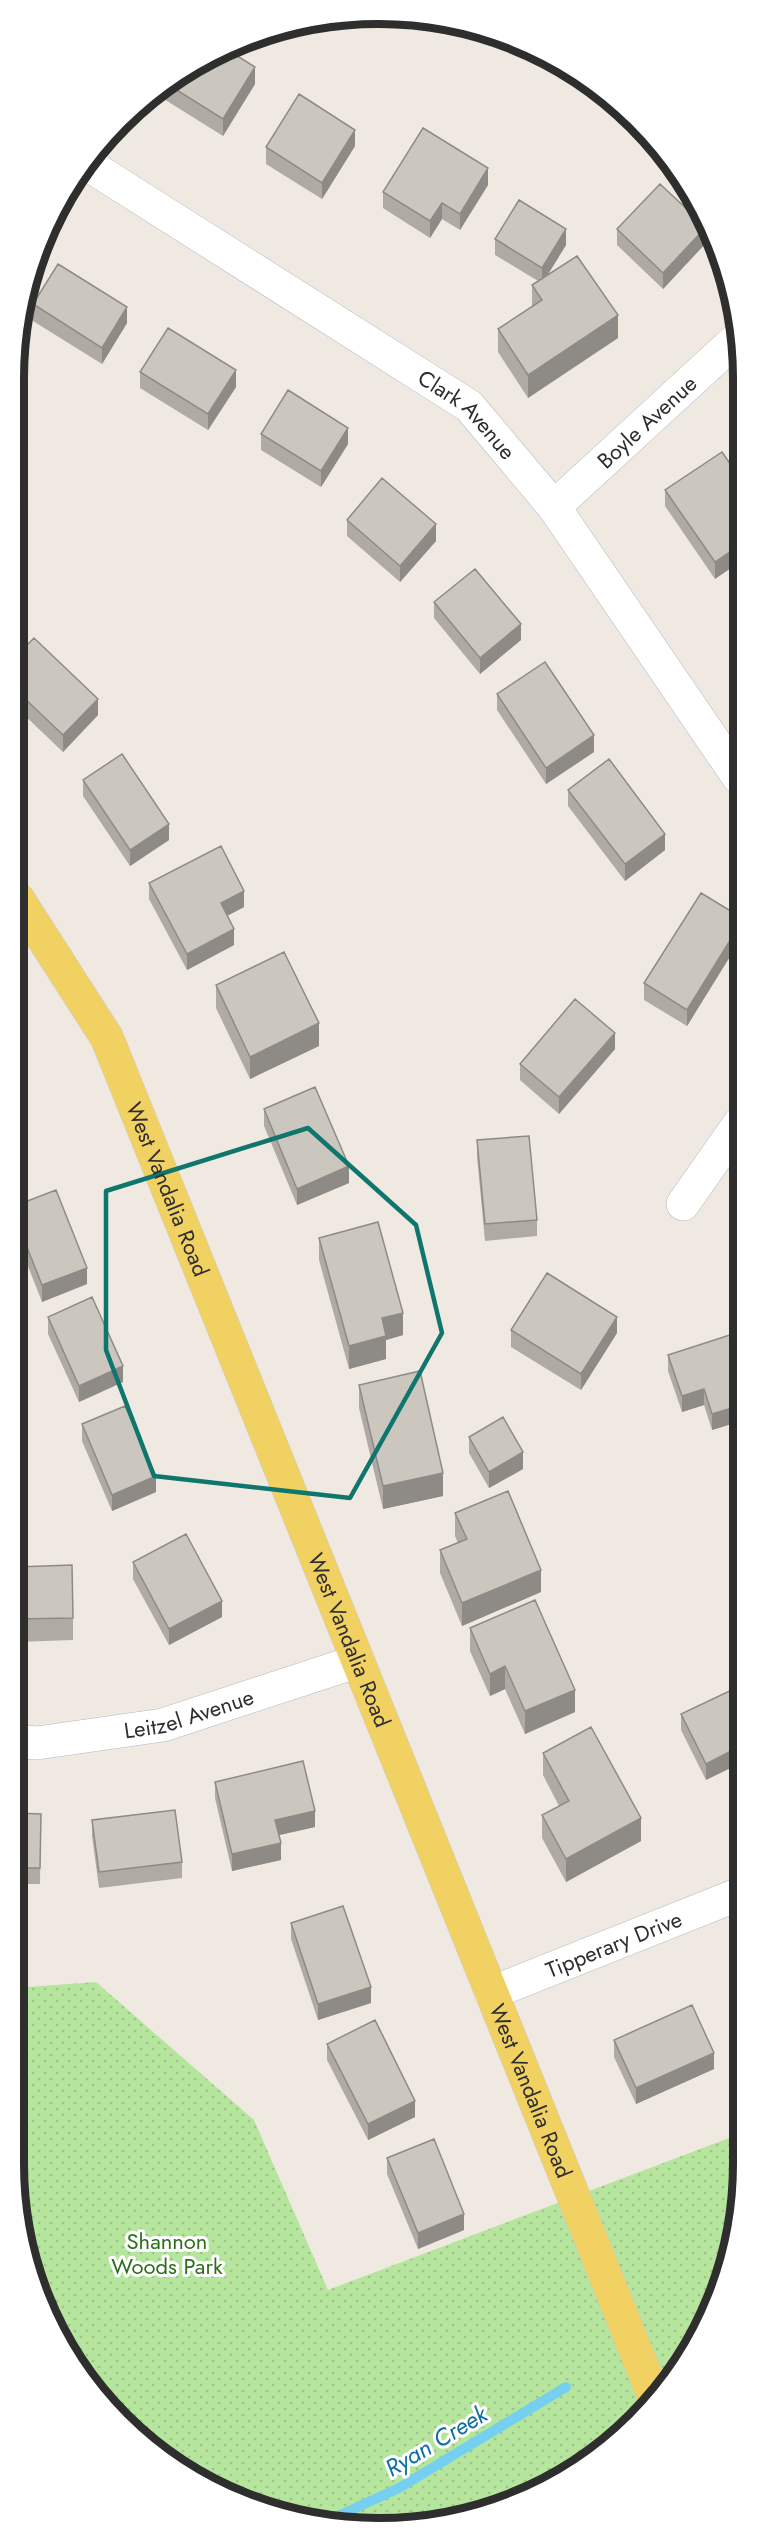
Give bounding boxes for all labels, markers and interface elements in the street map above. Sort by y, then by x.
street label: Clark Avenue [412,362,523,466]
street label: Boyle Avenue [590,368,704,476]
street label: West Vandalia Road [118,1097,217,1281]
street label: West Vandalia Road [300,1548,399,1732]
street label: Leitzel Avenue [122,1680,258,1746]
street label: Tipperary Drive [541,1903,686,1986]
street label: West Vandalia Road [482,1999,580,2183]
park label: Shannon Woods Park [111,2225,223,2282]
water label: Ryan Creek [378,2396,495,2485]

